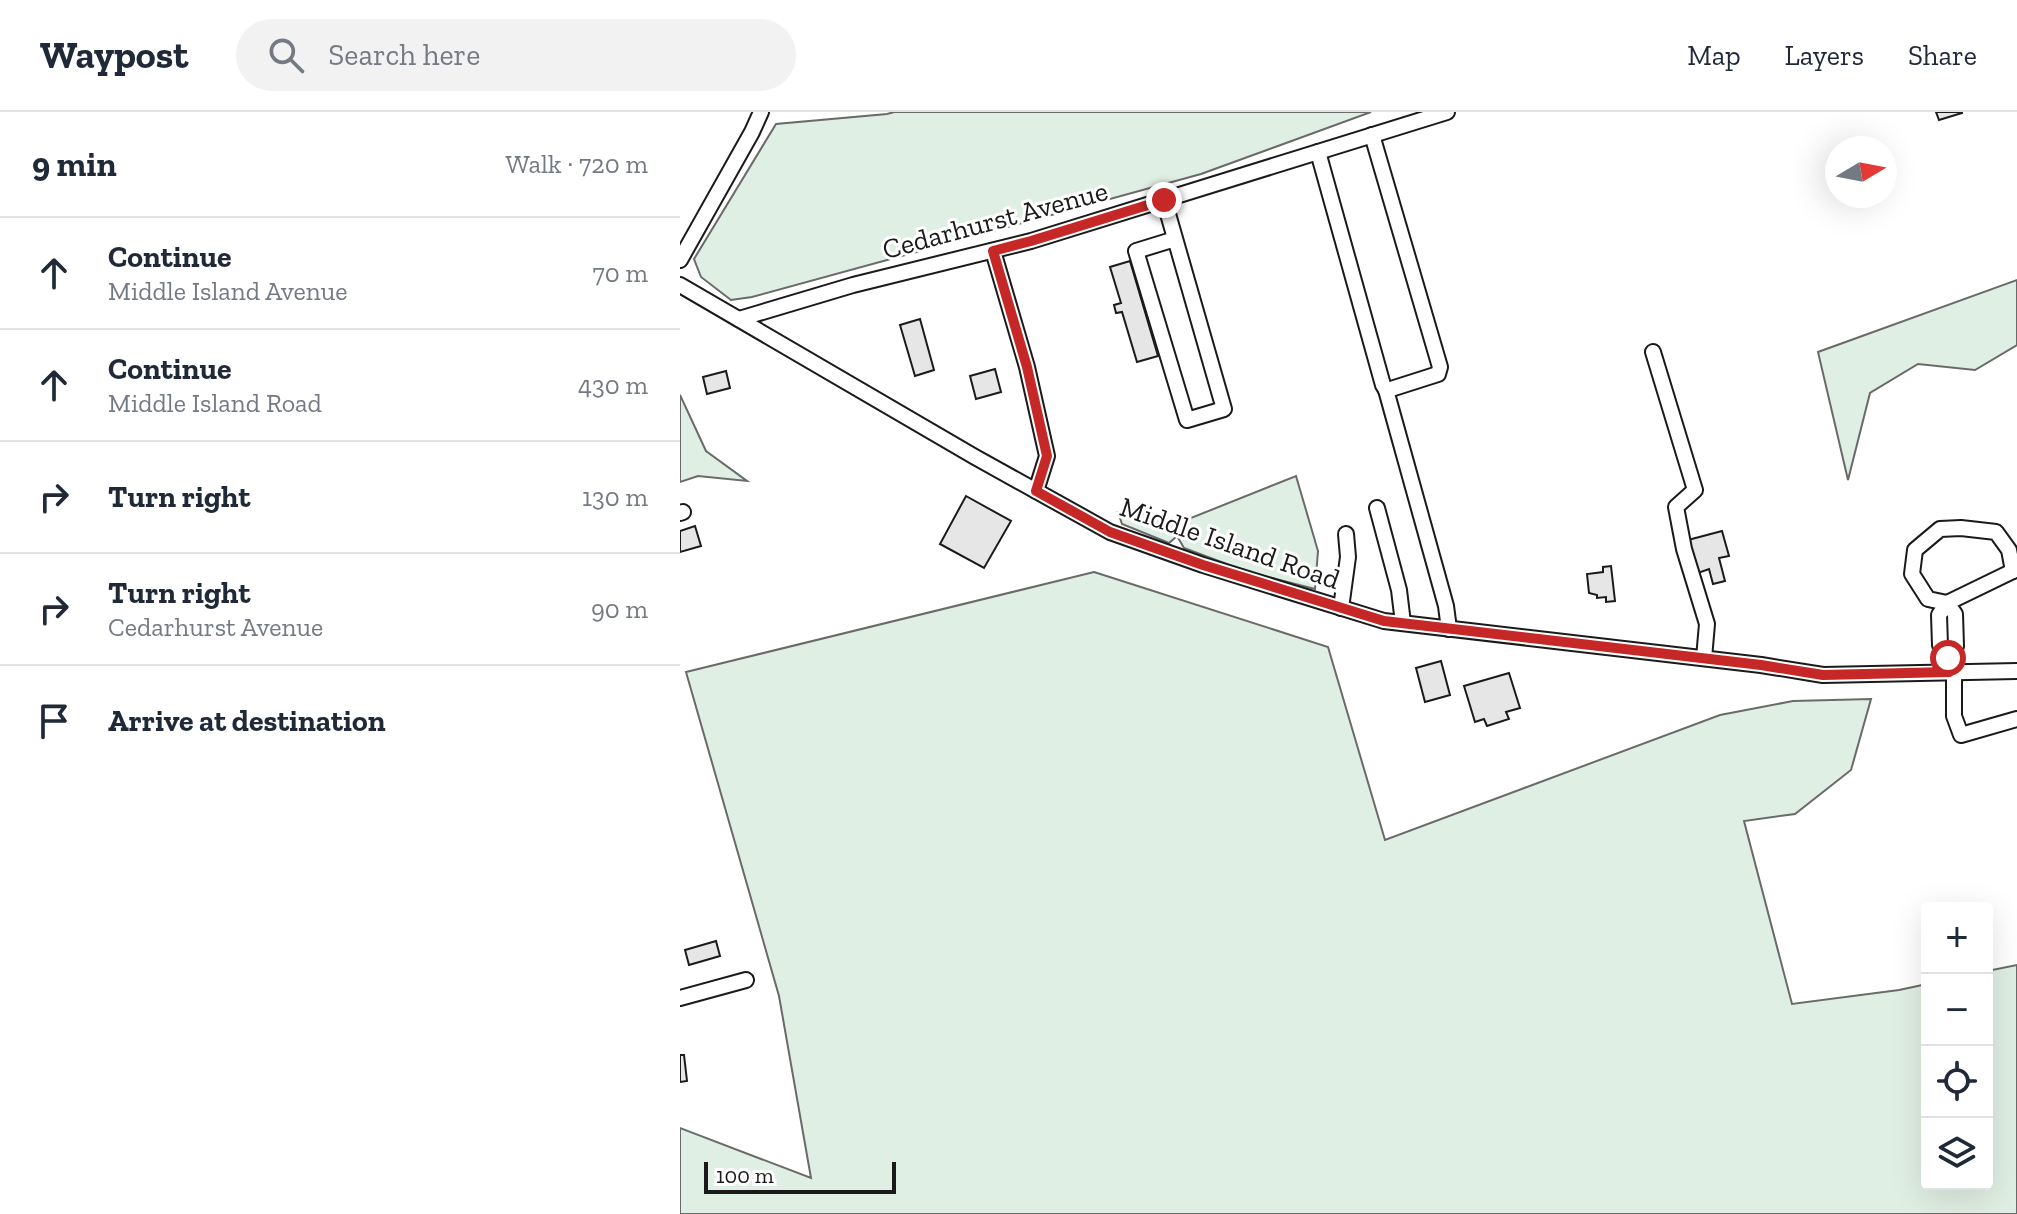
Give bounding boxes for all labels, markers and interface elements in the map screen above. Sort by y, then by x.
search box [236,19,796,91]
text: Waypost [40,32,188,78]
icon: search [264,33,308,77]
text: Search here [328,37,480,73]
text: Map [1687,39,1741,72]
text: Layers [1785,39,1864,72]
text: Share [1908,39,1977,72]
north arrow [1825,136,1897,208]
text: 9 min [32,144,117,185]
text: Walk · 720 m [505,148,648,180]
street label: Cedarhurst Avenue [879,174,1111,266]
route end [1146,182,1182,218]
text: Continue [108,239,232,275]
icon: ahead [32,251,76,295]
text: 70 m [592,257,648,289]
text: Middle Island Avenue [108,275,348,307]
text: Continue [108,351,232,387]
icon: ahead [32,363,76,407]
text: 430 m [578,369,648,401]
text: Middle Island Road [108,387,322,419]
icon: right [32,475,76,519]
text: Turn right [108,479,250,515]
text: 130 m [582,481,648,513]
street label: Middle Island Road [1116,490,1344,596]
text: Turn right [108,575,250,611]
icon: right [32,587,76,631]
text: 90 m [591,593,648,625]
text: Cedarhurst Avenue [108,611,323,643]
route start [1930,640,1966,676]
icon: arrive [32,699,76,743]
text: Arrive at destination [108,703,385,739]
map controls [1921,902,1993,1190]
button: + [1921,902,1993,974]
button: − [1921,974,1993,1046]
button: locate [1921,1046,1993,1118]
button: layers [1921,1118,1993,1190]
scale bar [704,1158,896,1194]
text: 100 m [716,1162,774,1189]

